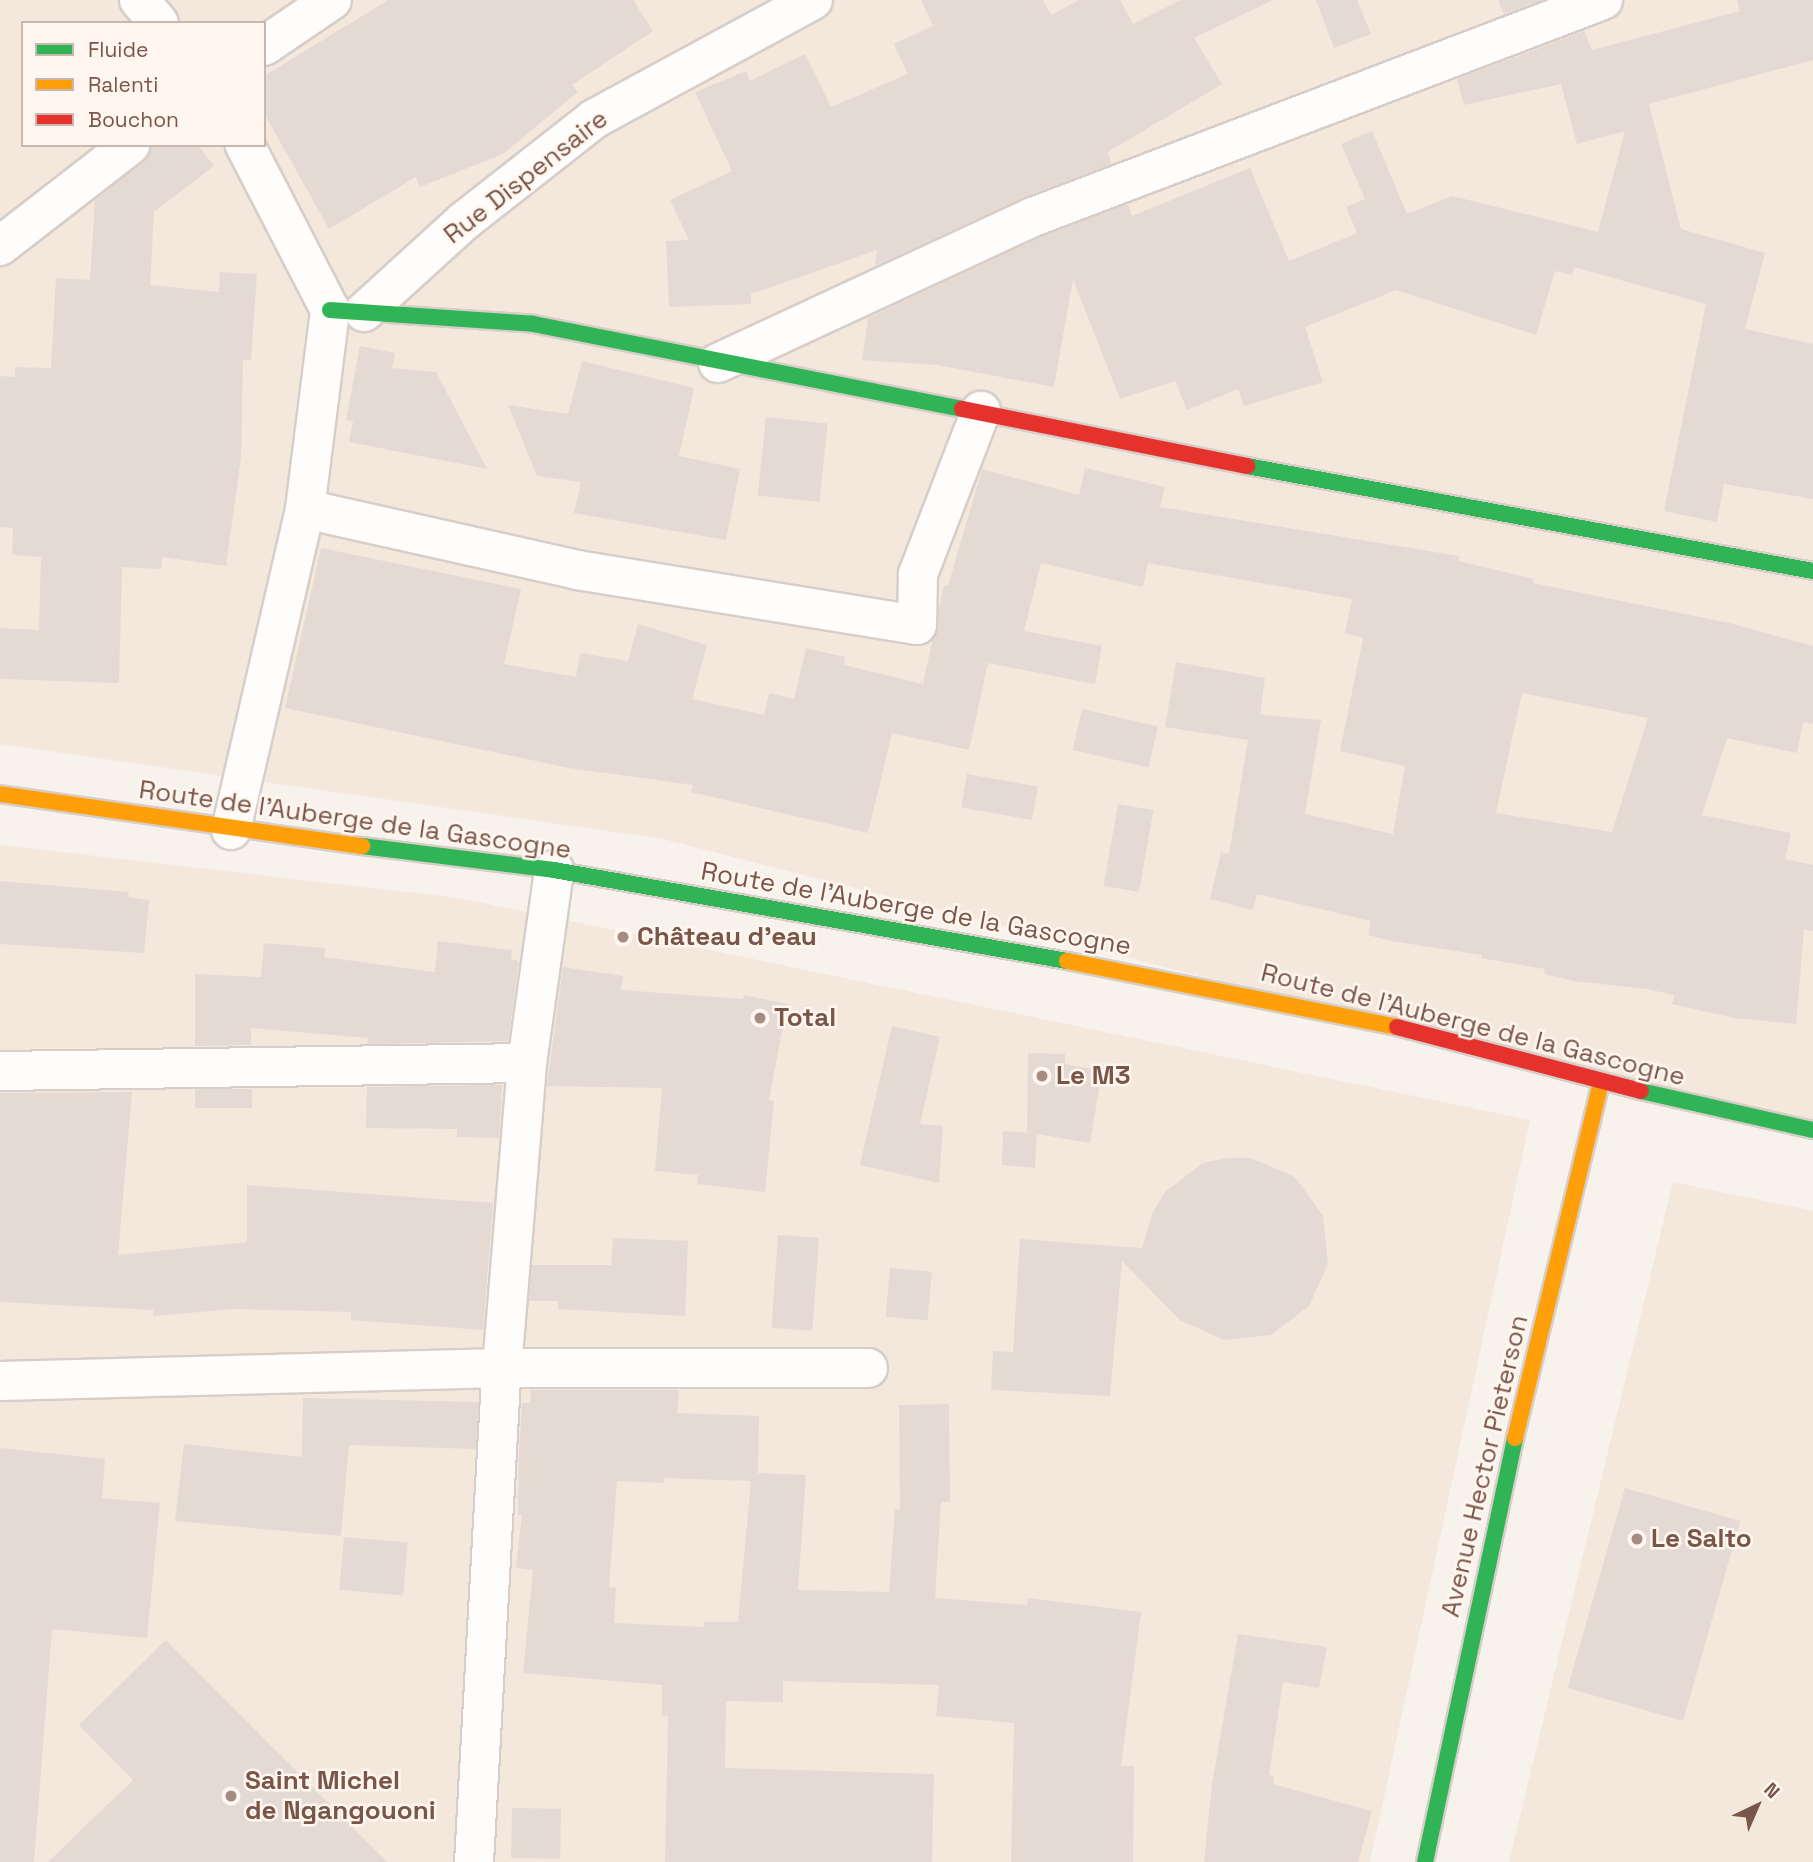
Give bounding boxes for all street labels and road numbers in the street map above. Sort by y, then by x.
street label: Rue Dispensaire [438,103,614,251]
street label: Route de l'Auberge de la Gascogne [137,774,573,866]
street label: Route de l'Auberge de la Gascogne [699,856,1133,962]
street label: Route de l'Auberge de la Gascogne [1258,957,1688,1093]
street label: Avenue Hector Pieterson [1435,1312,1535,1620]

